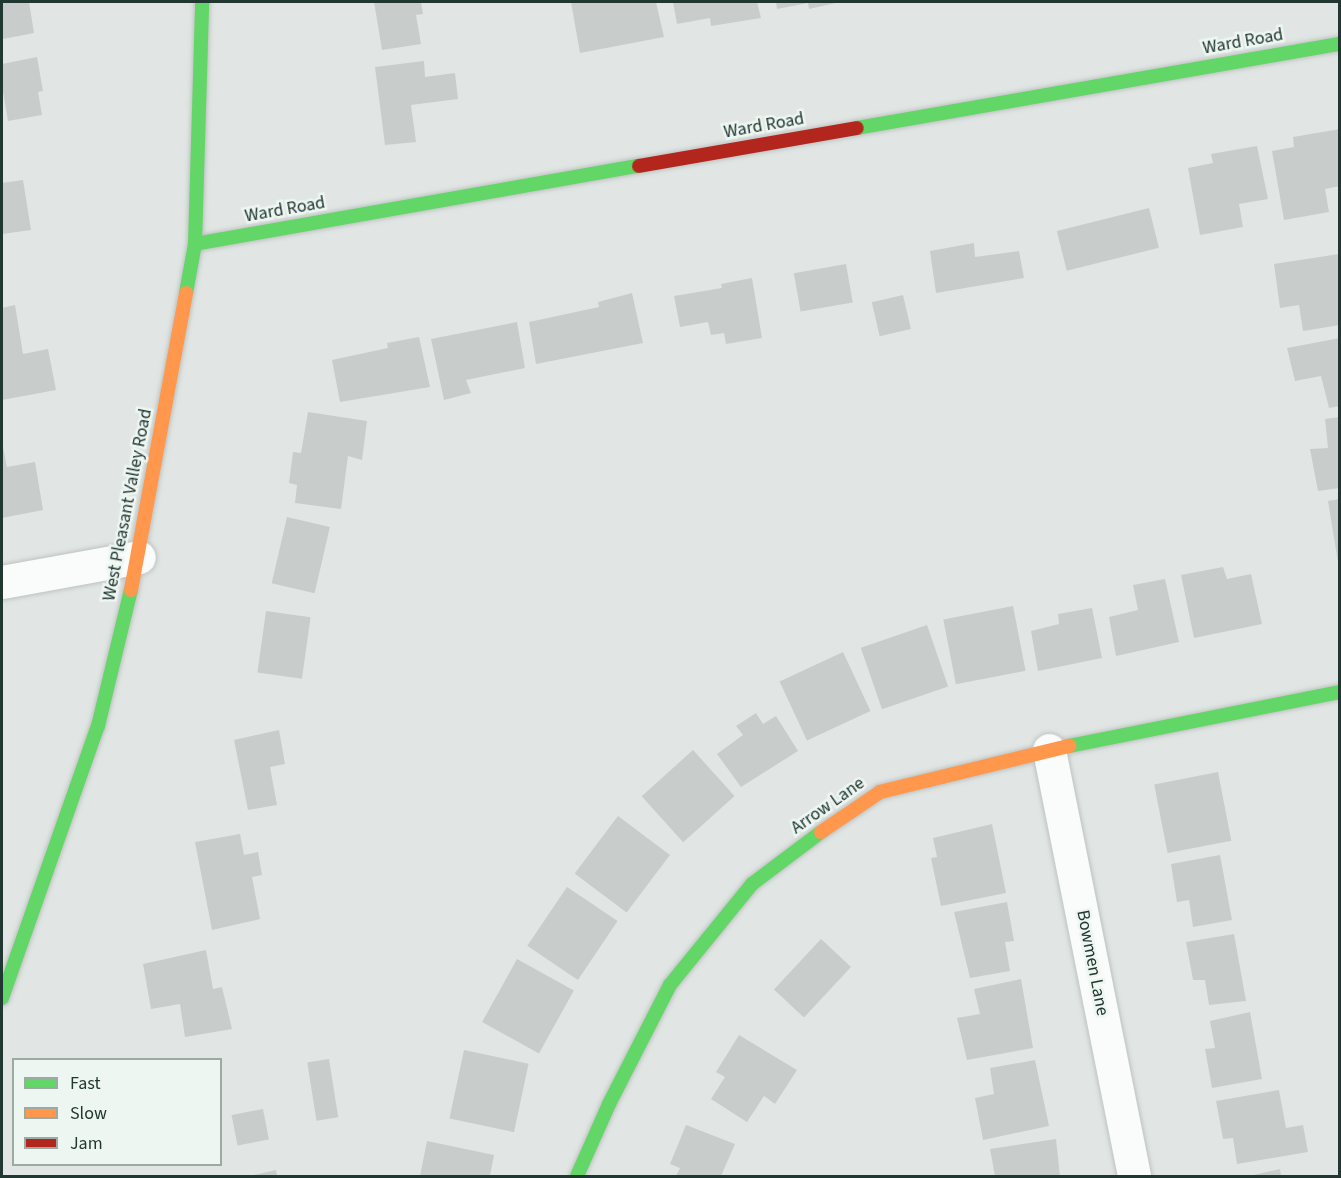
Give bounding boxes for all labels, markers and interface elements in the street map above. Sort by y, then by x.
street label: Ward Road [1201,24,1285,60]
street label: Ward Road [722,108,806,144]
street label: Ward Road [243,192,327,228]
street label: West Pleasant Valley Road [99,407,157,603]
street label: Arrow Lane [787,773,869,839]
street label: Bowmen Lane [1071,908,1113,1018]
legend [12,1058,222,1166]
text: Fast [70,1071,101,1096]
text: Slow [70,1101,107,1126]
text: Jam [70,1131,103,1156]

